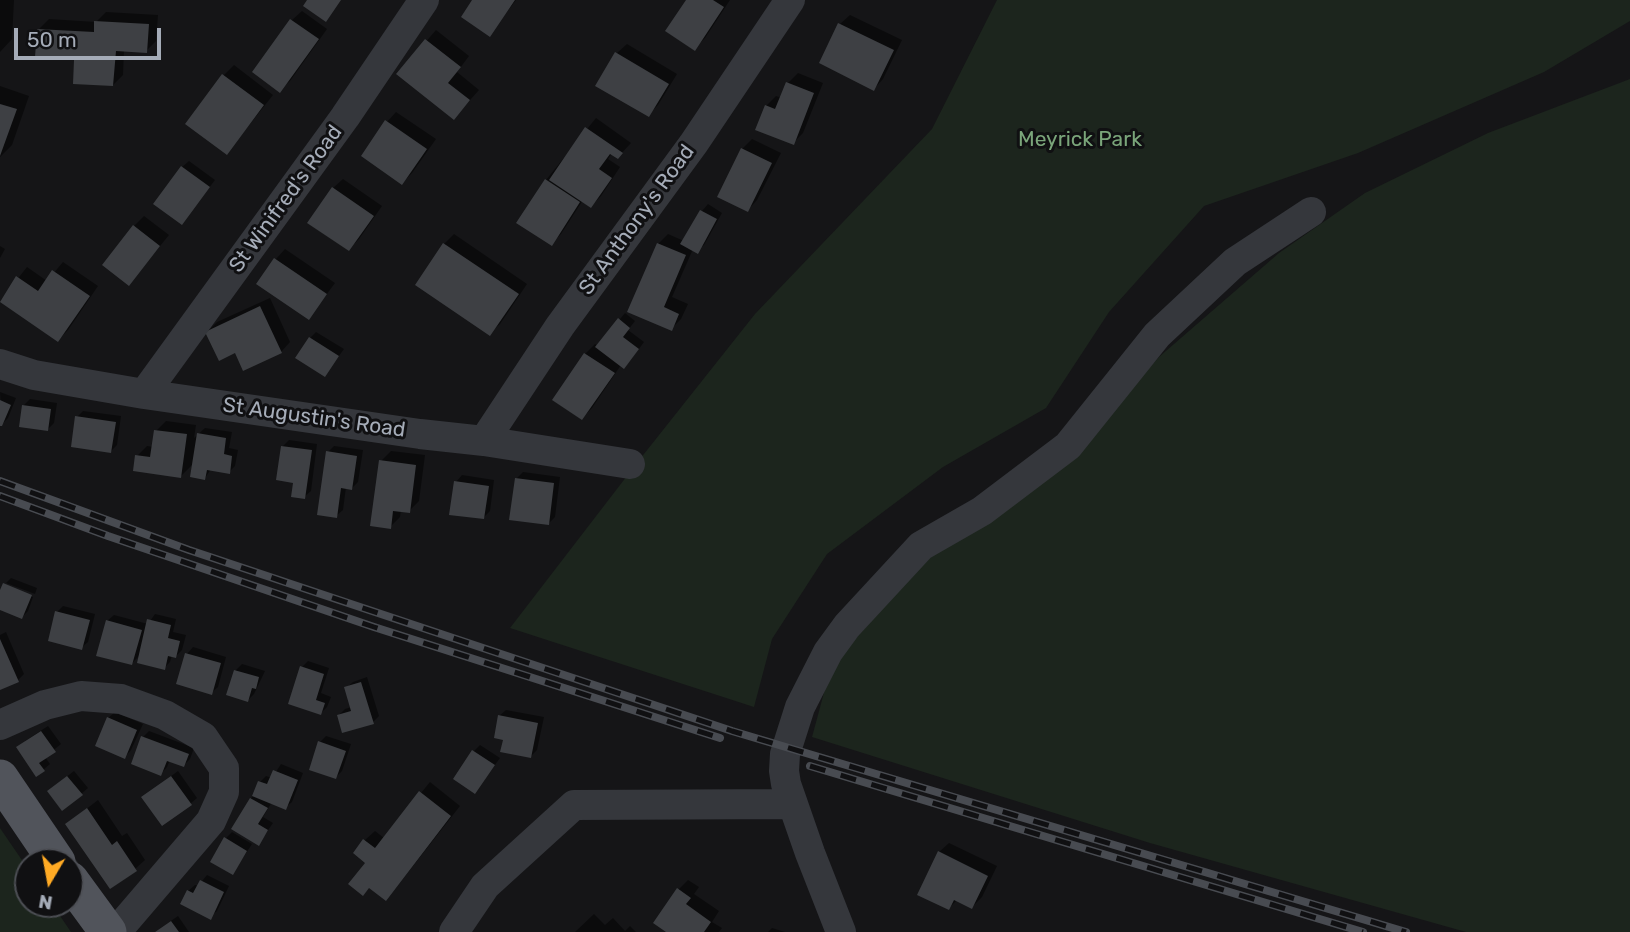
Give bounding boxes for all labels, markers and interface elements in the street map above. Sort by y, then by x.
scale bar [18,14,164,58]
text: 50 m [27,27,77,52]
street label: St Winifred's Road [224,120,348,278]
park label: Meyrick Park [1018,127,1142,153]
street label: St Anthony's Road [574,140,700,300]
street label: St Augustin's Road [221,393,407,443]
north arrow [14,848,84,918]
text: N [37,890,54,915]

